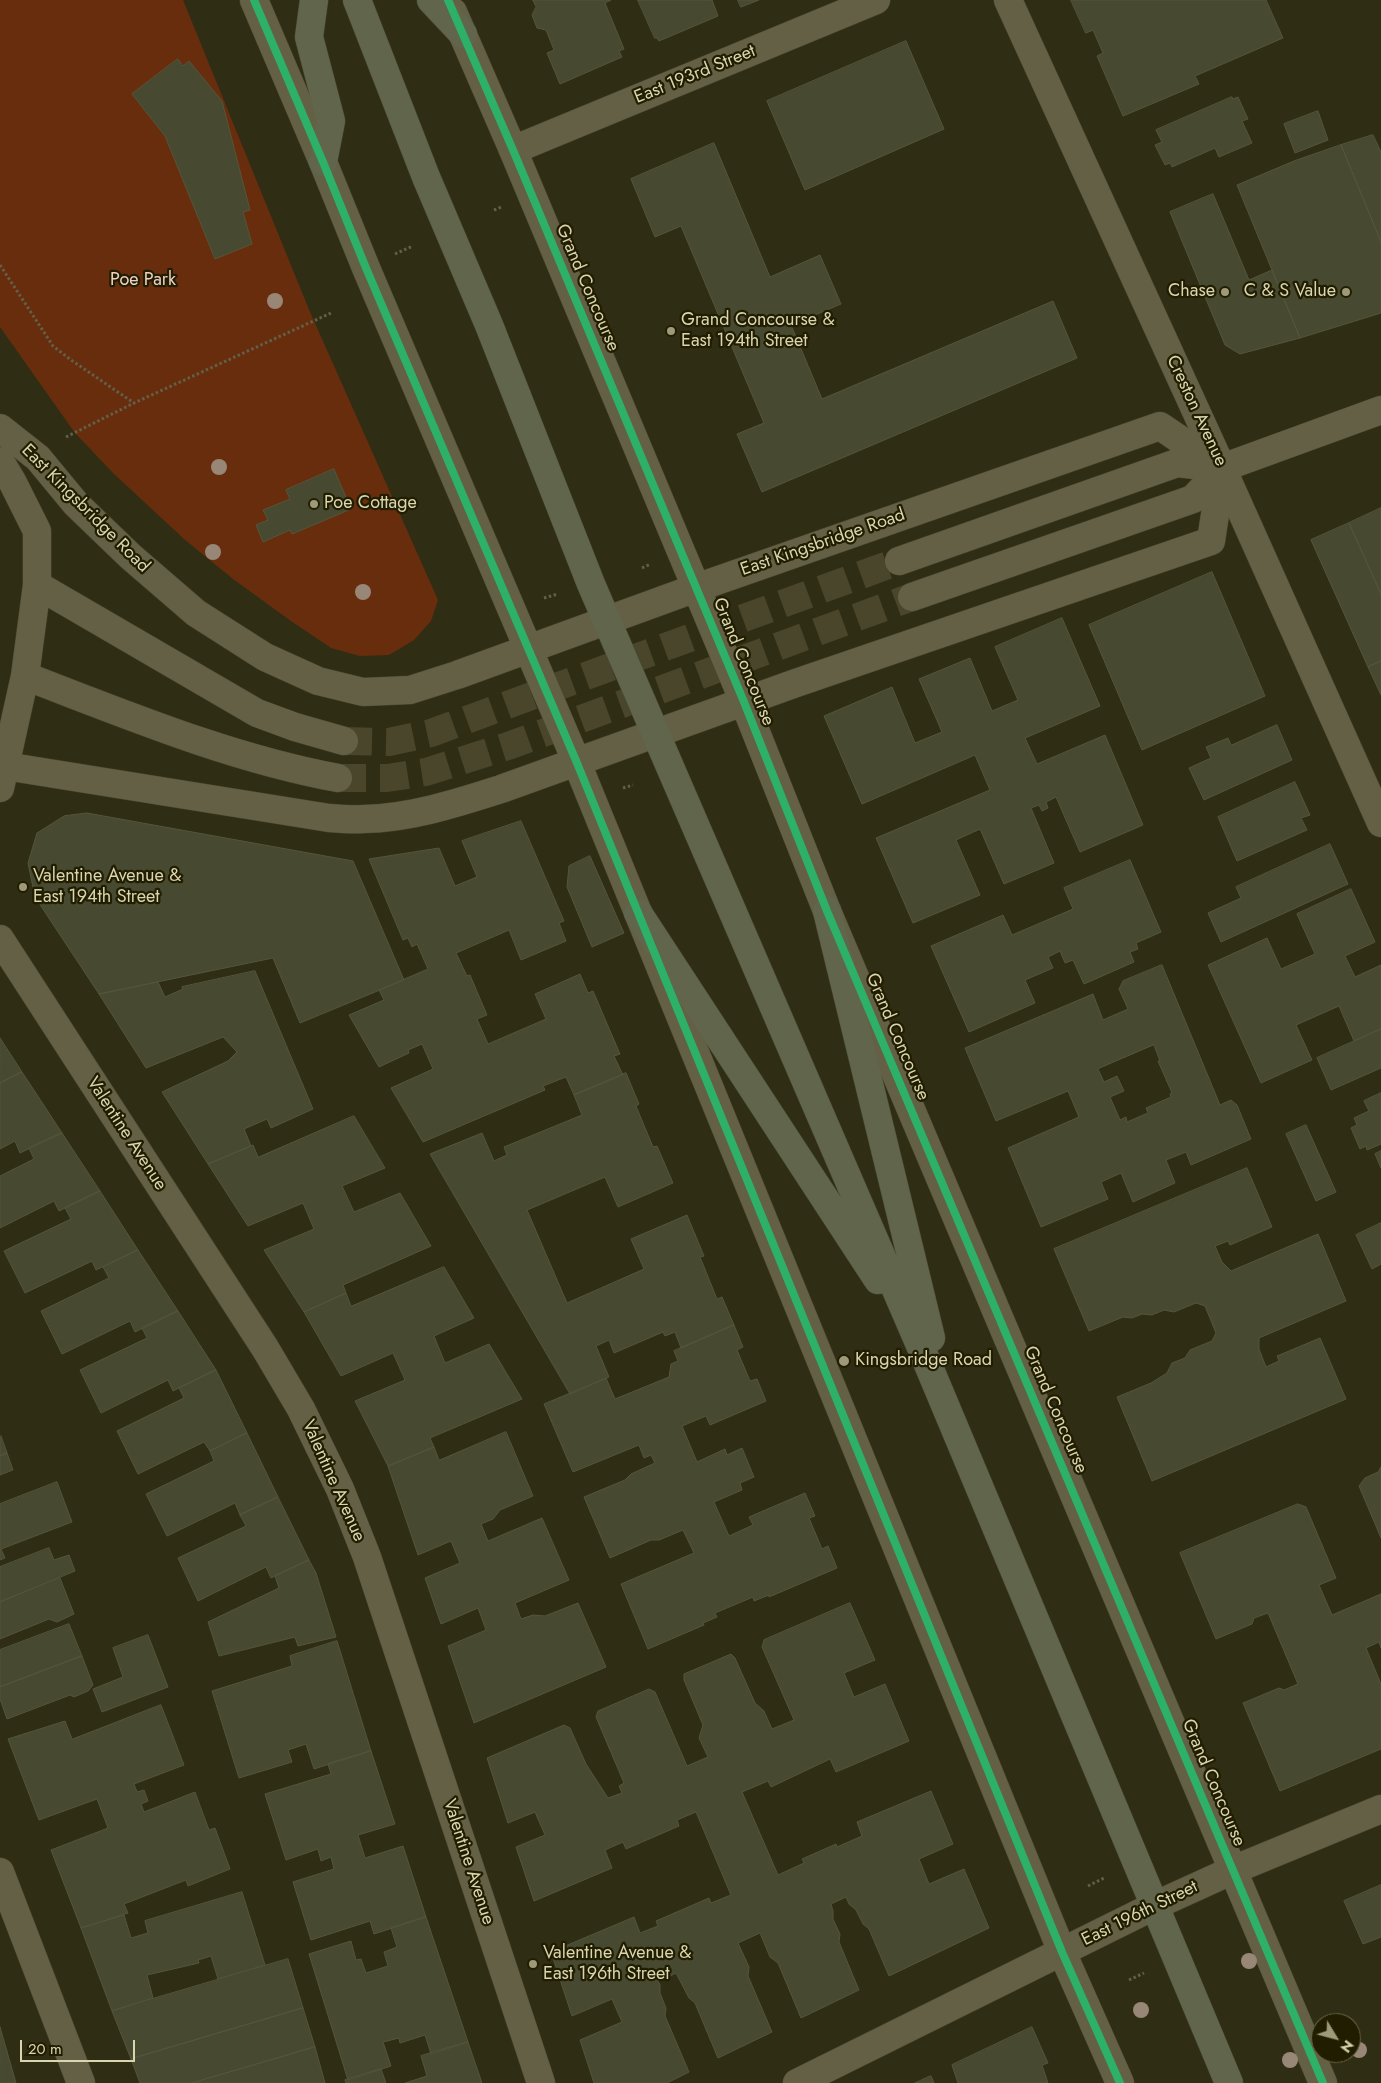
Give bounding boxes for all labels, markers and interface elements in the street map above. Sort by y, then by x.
street label: East 193rd Street [631,41,759,109]
street label: Grand Concourse [550,221,624,355]
park label: Poe Park [110,270,176,292]
place label: Chase [1168,281,1215,303]
place label: C & S Value [1244,281,1336,303]
marker: Chase [1219,286,1231,298]
marker: C & S Value [1340,286,1352,298]
place label: Grand Concourse & East 194th Street [681,310,835,352]
marker: Grand Concourse & East 194th Street [665,325,677,337]
street label: Creston Avenue [1161,352,1231,470]
street label: East Kingsbridge Road [16,440,154,578]
place label: Poe Cottage [324,493,417,515]
marker: Poe Cottage [308,498,320,510]
street label: East Kingsbridge Road [738,505,908,581]
street label: Grand Concourse [707,595,779,729]
place label: Valentine Avenue & East 194th Street [33,866,181,909]
marker: Valentine Avenue & East 194th Street [17,881,29,893]
street label: Grand Concourse [860,970,934,1104]
street label: Valentine Avenue [81,1073,171,1195]
street label: Grand Concourse [1018,1343,1092,1477]
place label: Kingsbridge Road [855,1350,992,1372]
marker: Kingsbridge Road [837,1354,851,1368]
street label: Valentine Avenue [297,1417,369,1545]
street label: Grand Concourse [1176,1716,1250,1850]
street label: Valentine Avenue [438,1796,498,1928]
street label: East 196th Street [1078,1877,1202,1951]
place label: Valentine Avenue & East 196th Street [543,1943,691,1986]
marker: Valentine Avenue & East 196th Street [527,1958,539,1970]
north arrow [1311,2013,1361,2063]
scale bar [22,2030,138,2062]
text: N [1336,2036,1359,2057]
text: 20 m [28,2038,62,2060]

